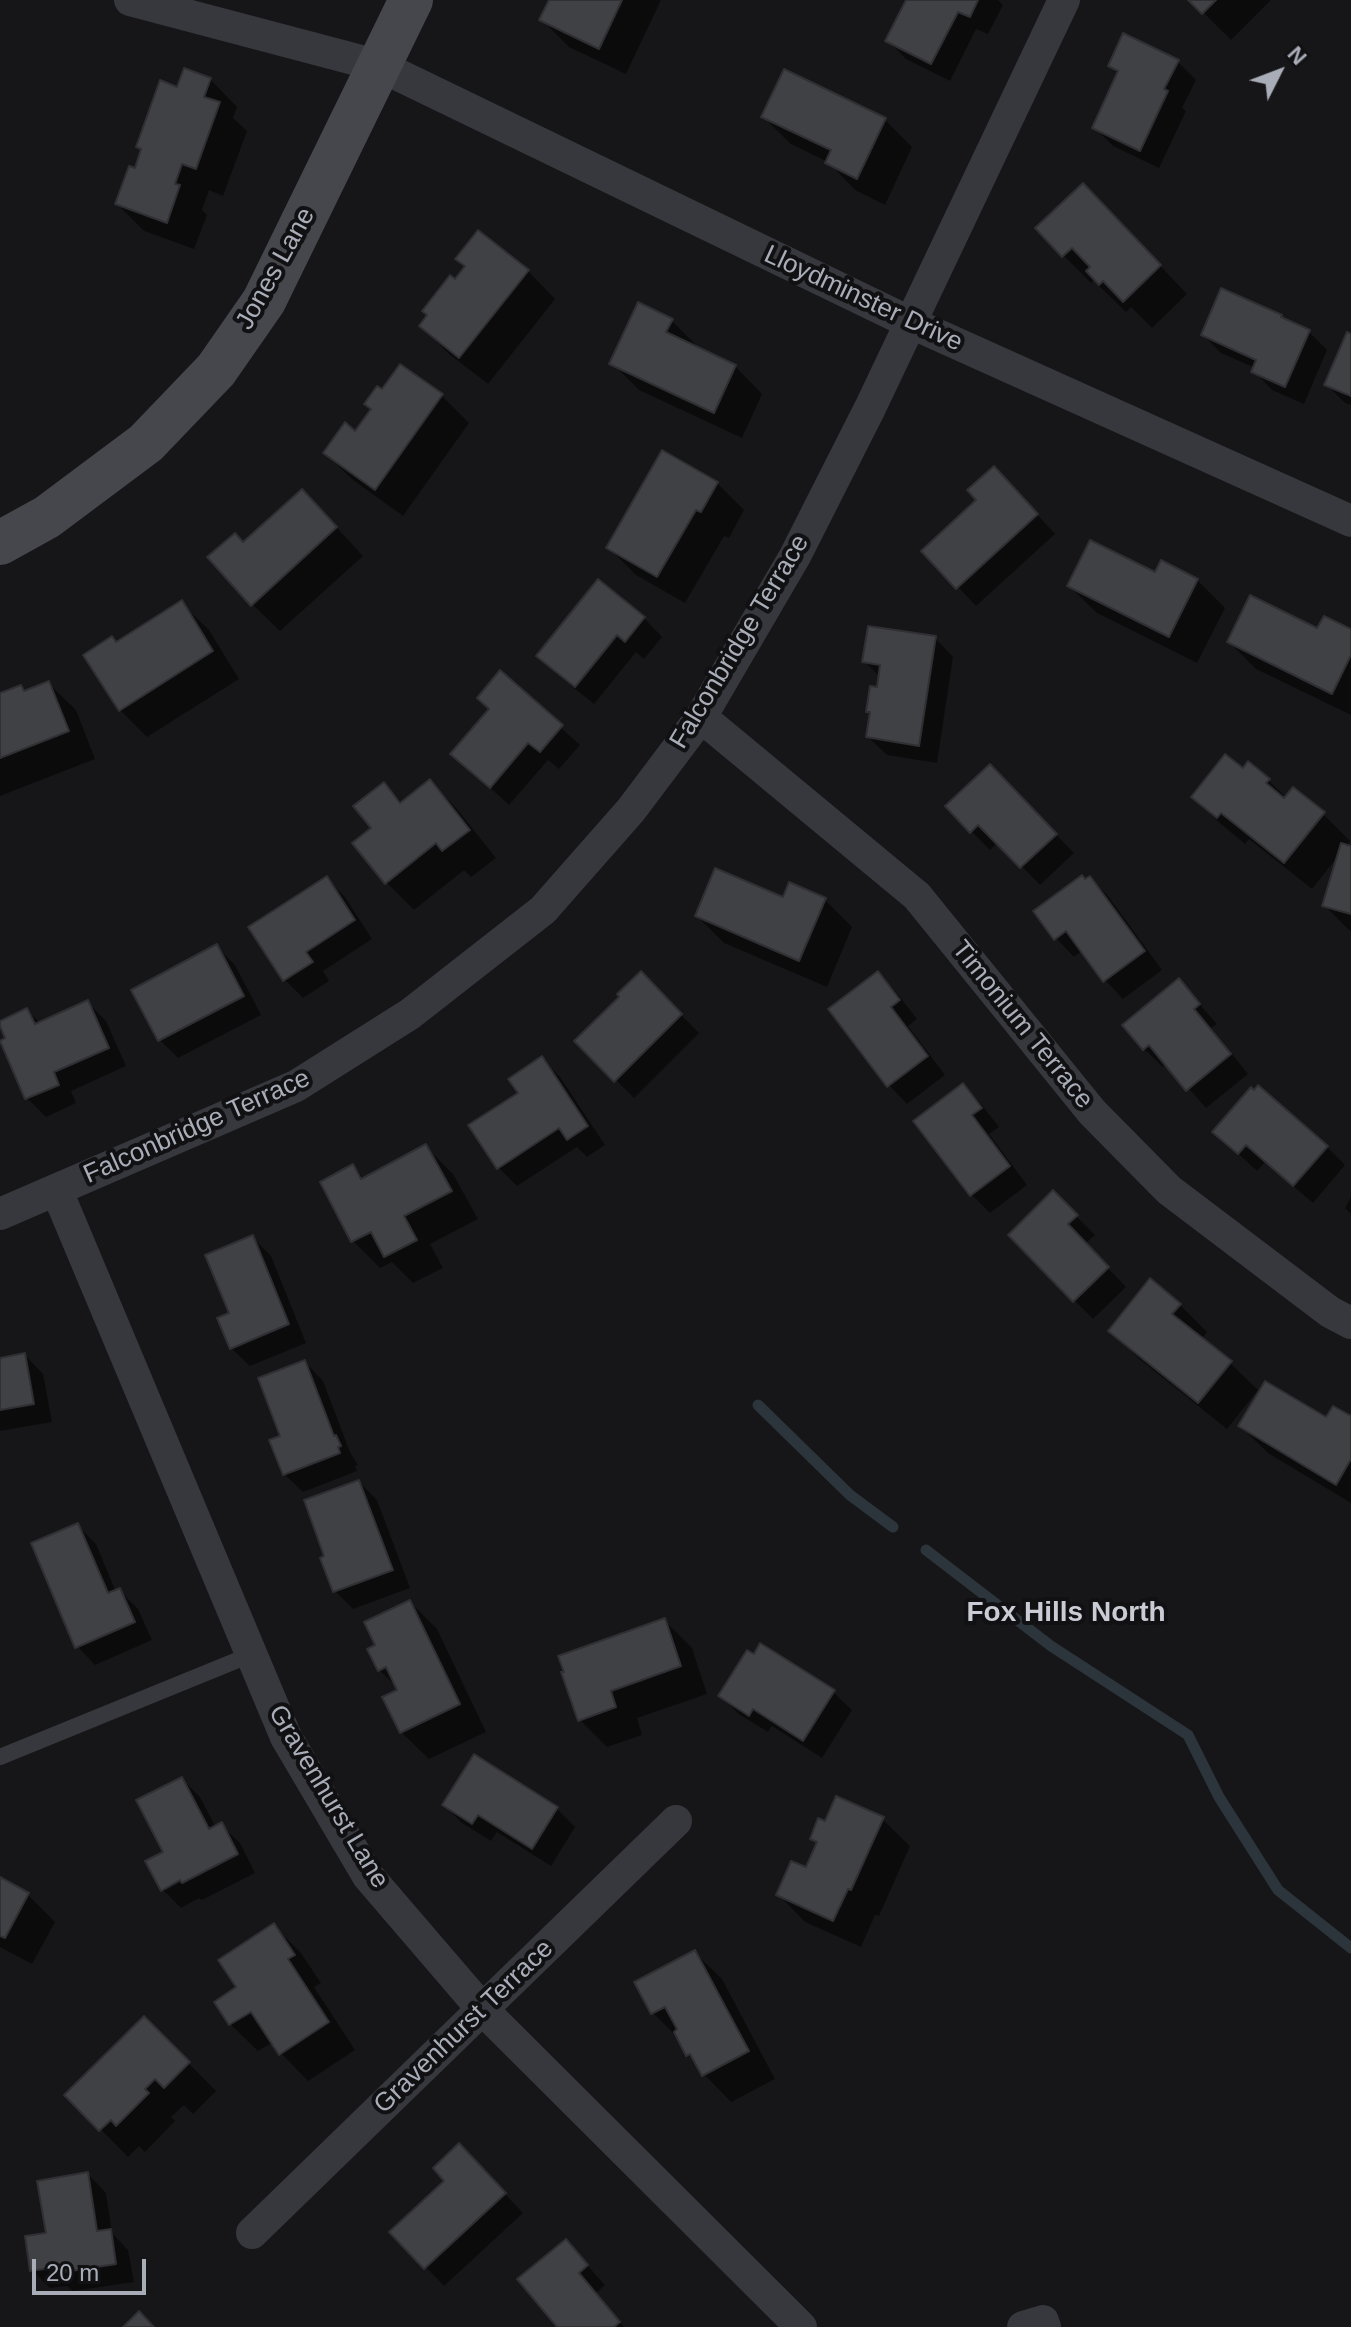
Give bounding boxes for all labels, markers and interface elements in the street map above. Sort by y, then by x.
north arrow [1239,32,1319,112]
text: N [1283,41,1312,70]
street label: Jones Lane [230,203,322,335]
street label: Lloydminster Drive [759,239,967,359]
street label: Falconbridge Terrace [664,529,816,755]
street label: Timonium Terrace [945,935,1099,1115]
street label: Falconbridge Terrace [79,1063,315,1191]
district label: Fox Hills North [966,1596,1166,1630]
street label: Gravenhurst Lane [261,1700,395,1894]
street label: Gravenhurst Terrace [368,1933,560,2121]
scale bar [36,2243,150,2293]
text: 20 m [46,2259,99,2286]

